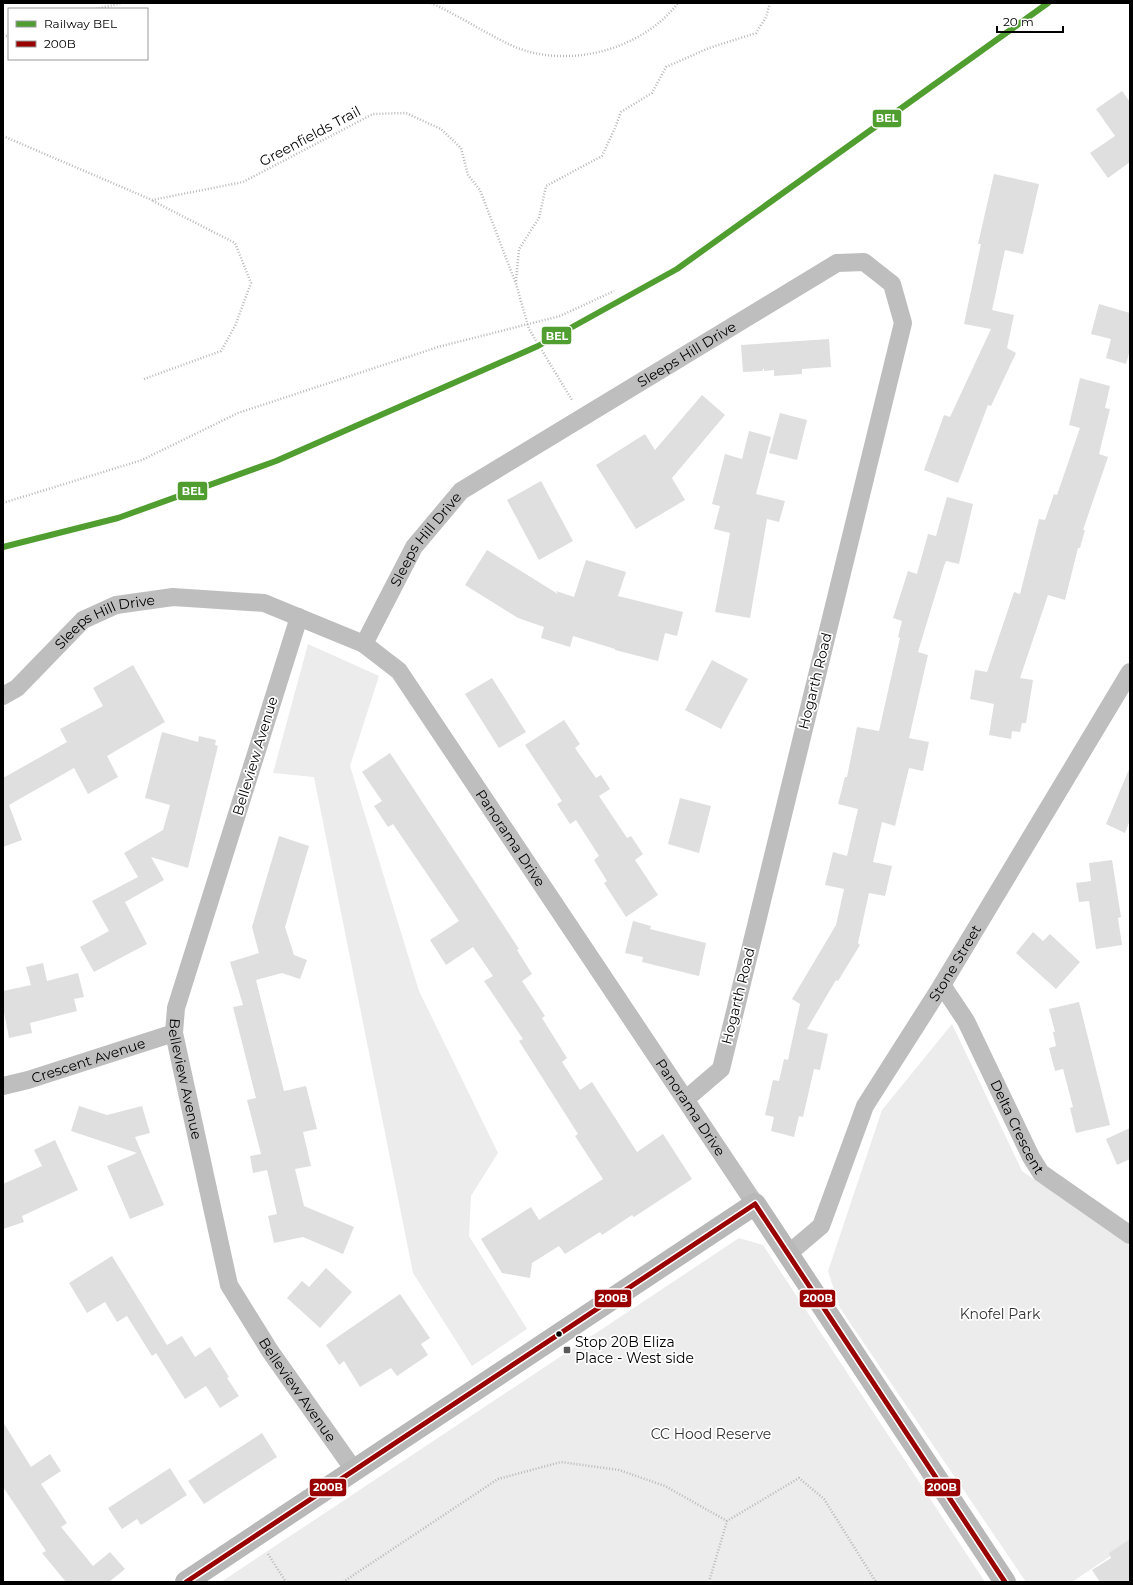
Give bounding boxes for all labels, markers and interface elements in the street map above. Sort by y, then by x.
legend [8,8,148,60]
scale bar [997,8,1063,34]
text: 20 m [1003,14,1034,29]
text: Railway BEL [44,16,117,31]
text: 200B [44,36,76,51]
street label: Greenfields Trail [256,102,364,170]
line badge: BEL [872,109,902,128]
text: BEL [876,111,899,125]
street label: Sleeps Hill Drive [634,317,739,391]
line badge: BEL [541,326,572,345]
text: BEL [546,329,569,343]
line badge: BEL [177,481,208,501]
text: BEL [182,484,205,498]
street label: Sleeps Hill Drive [386,488,465,590]
street label: Sleeps Hill Drive [51,591,156,653]
street label: Hogarth Road [794,631,836,731]
street label: Belleview Avenue [228,694,282,818]
street label: Panorama Drive [472,786,549,890]
street label: Stone Street [925,921,985,1005]
street label: Hogarth Road [717,946,759,1046]
street label: Belleview Avenue [164,1018,206,1141]
street label: Crescent Avenue [29,1034,147,1087]
street label: Panorama Drive [652,1055,729,1159]
street label: Delta Crescent [986,1077,1049,1178]
line badge: 200B [594,1289,632,1308]
line badge: 200B [799,1289,836,1308]
text: 200B [598,1291,628,1305]
text: 200B [803,1291,833,1305]
park label: Knofel Park [960,1305,1041,1323]
unlabelled marker [554,1329,564,1339]
place label: Stop 20B Eliza Place - West side [575,1333,694,1367]
street label: Belleview Avenue [255,1334,340,1445]
marker: Stop 20B Eliza Place - West side [562,1345,572,1355]
park label: CC Hood Reserve [651,1425,771,1443]
line badge: 200B [309,1478,347,1497]
line badge: 200B [924,1478,961,1497]
text: 200B [313,1480,343,1494]
text: 200B [927,1480,957,1494]

